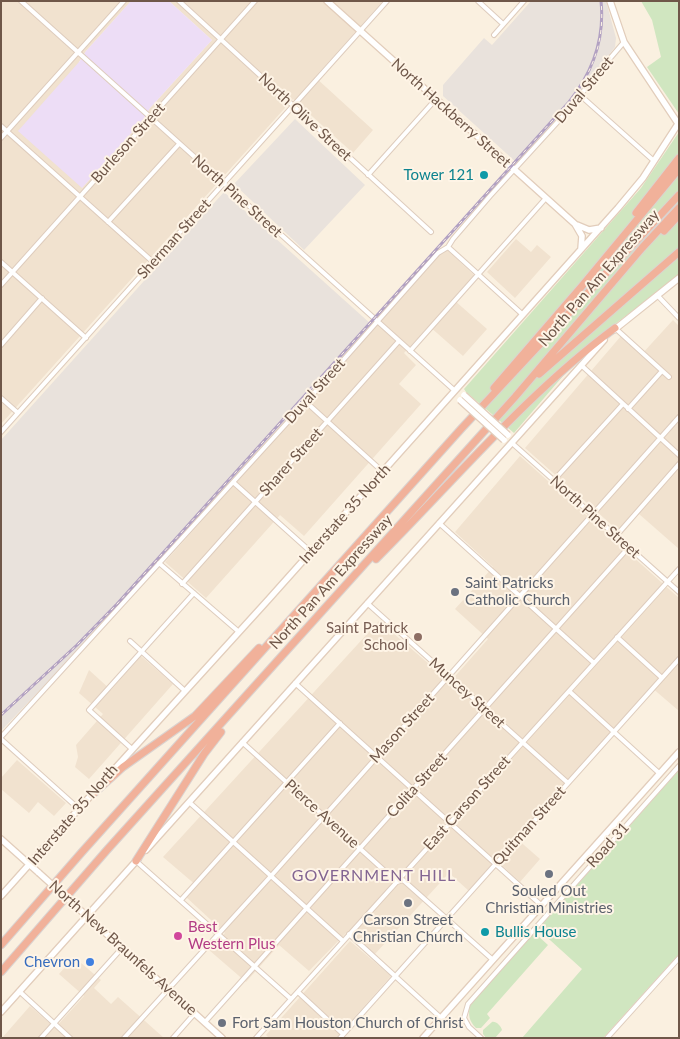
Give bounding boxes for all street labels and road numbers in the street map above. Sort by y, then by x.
street label: Duval Street [551,53,617,127]
street label: North Hackberry Street [388,55,514,171]
street label: North Olive Street [255,69,355,165]
street label: Burleson Street [87,99,169,187]
street label: North Pine Street [188,151,286,241]
street label: Sherman Street [133,195,215,283]
street label: North Pan Am Expressway [535,206,663,350]
street label: Duval Street [281,355,349,427]
street label: Sharer Street [256,424,326,500]
street label: Interstate 35 North [296,461,394,567]
street label: North Pine Street [546,472,644,562]
street label: North Pan Am Expressway [266,511,396,653]
street label: Muncey Street [425,654,509,732]
street label: Mason Street [366,689,438,767]
street label: Colita Street [383,749,451,821]
street label: East Carson Street [420,752,514,854]
street label: Interstate 35 North [24,761,122,869]
street label: Pierce Avenue [281,776,363,852]
street label: Quitman Street [489,783,569,869]
street label: Road 31 [583,819,633,871]
street label: North New Braunfels Avenue [45,877,201,1019]

